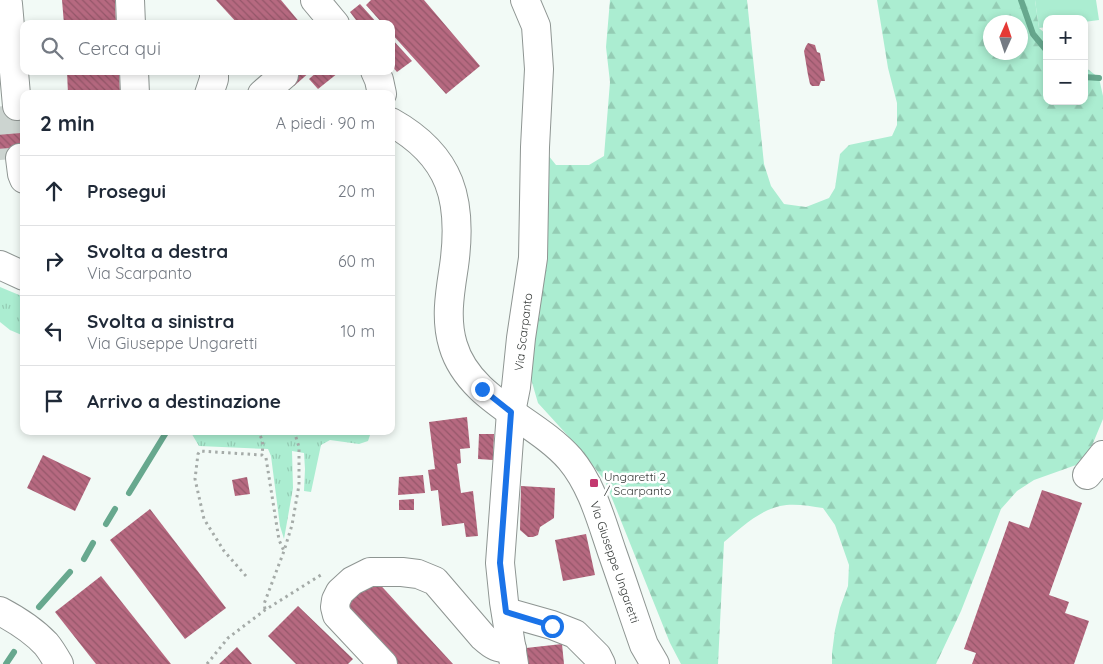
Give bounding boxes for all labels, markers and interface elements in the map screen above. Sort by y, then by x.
north arrow [983,15,1028,60]
map controls [1043,15,1088,105]
button: + [1043,15,1088,60]
search box [20,20,395,75]
icon: search [38,34,66,62]
text: Cerca qui [78,36,161,60]
button: − [1043,60,1088,105]
text: 2 min [40,110,95,136]
text: A piedi · 90 m [276,113,375,133]
icon: ahead [40,177,68,205]
text: Prosegui [87,179,166,203]
text: 20 m [338,181,375,201]
text: Svolta a destra [87,239,228,263]
icon: right [40,247,68,275]
text: 60 m [338,251,375,271]
text: Via Scarpanto [87,263,192,283]
street label: Via Scarpanto [511,292,535,372]
text: Svolta a sinistra [87,309,234,333]
icon: left [40,317,68,345]
text: 10 m [341,321,375,341]
text: Via Giuseppe Ungaretti [87,333,258,353]
route end [471,378,494,401]
icon: arrive [40,387,68,415]
text: Arrivo a destinazione [87,389,281,413]
place label: Ungaretti 2 / Scarpanto [604,469,671,498]
marker: Ungaretti 2 / Scarpanto [588,477,600,489]
street label: Via Giuseppe Ungaretti [587,499,643,625]
route start [541,615,564,638]

